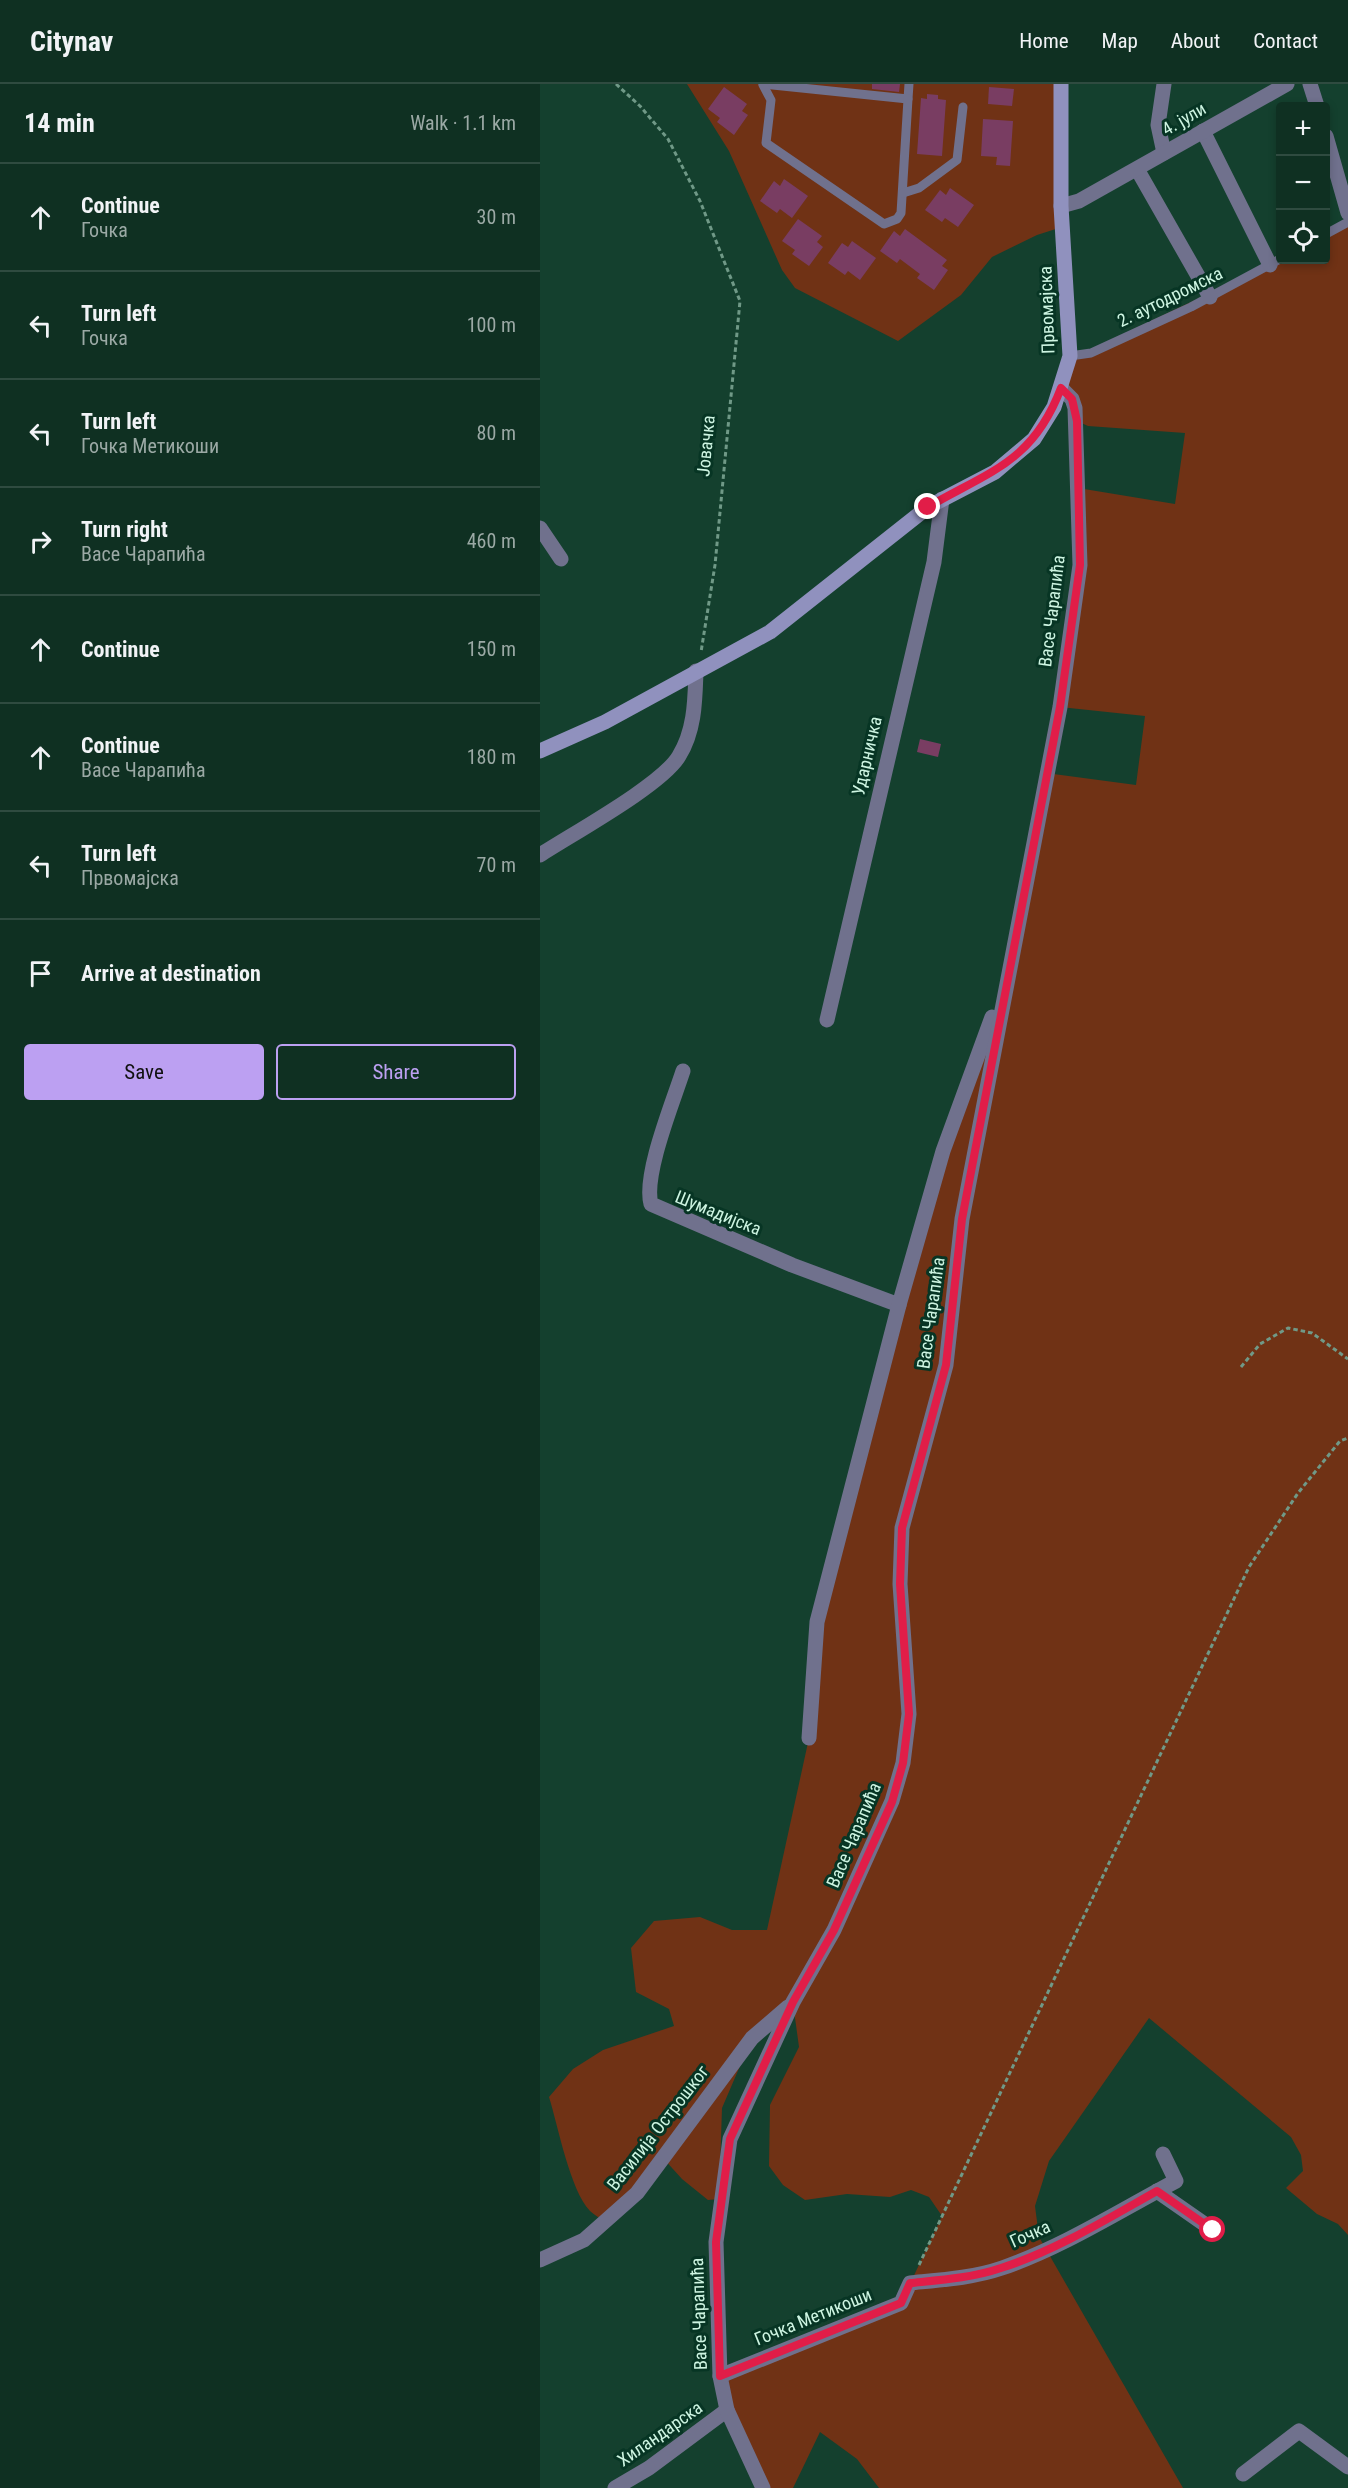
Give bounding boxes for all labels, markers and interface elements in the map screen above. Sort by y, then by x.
text: Citynav [30,25,113,58]
text: Home [1019,29,1069,53]
text: Map [1102,29,1138,53]
text: About [1171,29,1220,53]
text: Contact [1253,29,1318,53]
street label: 4. јули [1158,98,1209,139]
map controls [1276,102,1330,264]
button: + [1276,102,1330,156]
text: 14 min [24,108,95,138]
text: Walk · 1.1 km [410,111,516,135]
button: − [1276,156,1330,210]
text: Continue [81,193,160,218]
icon: ahead [24,201,57,234]
text: 30 m [477,205,516,229]
button: locate [1276,210,1330,264]
text: Гочка [81,218,128,242]
street label: 2. аутодромска [1114,262,1226,331]
street label: Првомајска [1034,266,1059,354]
text: Turn left [81,301,156,326]
icon: left [24,309,57,342]
text: 100 m [467,313,516,337]
text: Гочка [81,326,128,350]
text: Turn left [81,409,156,434]
street label: Јовачка [692,414,719,477]
icon: left [24,417,57,450]
text: 80 m [477,421,516,445]
text: Гочка Метикоши [81,434,219,458]
route end [914,493,940,519]
text: Turn right [81,517,168,542]
icon: right [24,525,57,558]
text: 460 m [467,529,516,553]
text: Васе Чарапића [81,542,206,566]
street label: Васе Чарапића [1034,554,1069,668]
icon: ahead [24,633,57,666]
text: Continue [81,637,160,662]
text: 150 m [467,637,516,661]
street label: Ударничка [847,714,886,797]
text: Continue [81,733,160,758]
icon: ahead [24,741,57,774]
text: 180 m [467,745,516,769]
text: Васе Чарапића [81,758,206,782]
text: Turn left [81,841,156,866]
icon: left [24,849,57,882]
text: 70 m [477,853,516,877]
text: Првомајска [81,866,179,890]
icon: arrive [24,957,57,990]
text: Arrive at destination [81,961,261,986]
button: Save [24,1044,264,1100]
button: Share [276,1044,516,1100]
street label: Шумадијска [672,1186,764,1239]
street label: Васе Чарапића [912,1256,949,1370]
street label: Васе Чарапића [822,1779,885,1891]
street label: Василија Острошког [602,2061,713,2194]
street label: Гочка [1006,2215,1053,2252]
route start [1199,2216,1225,2242]
street label: Васе Чарапића [686,2258,711,2370]
street label: Гочка Метикоши [751,2284,874,2350]
street label: Хиландарска [613,2397,706,2471]

